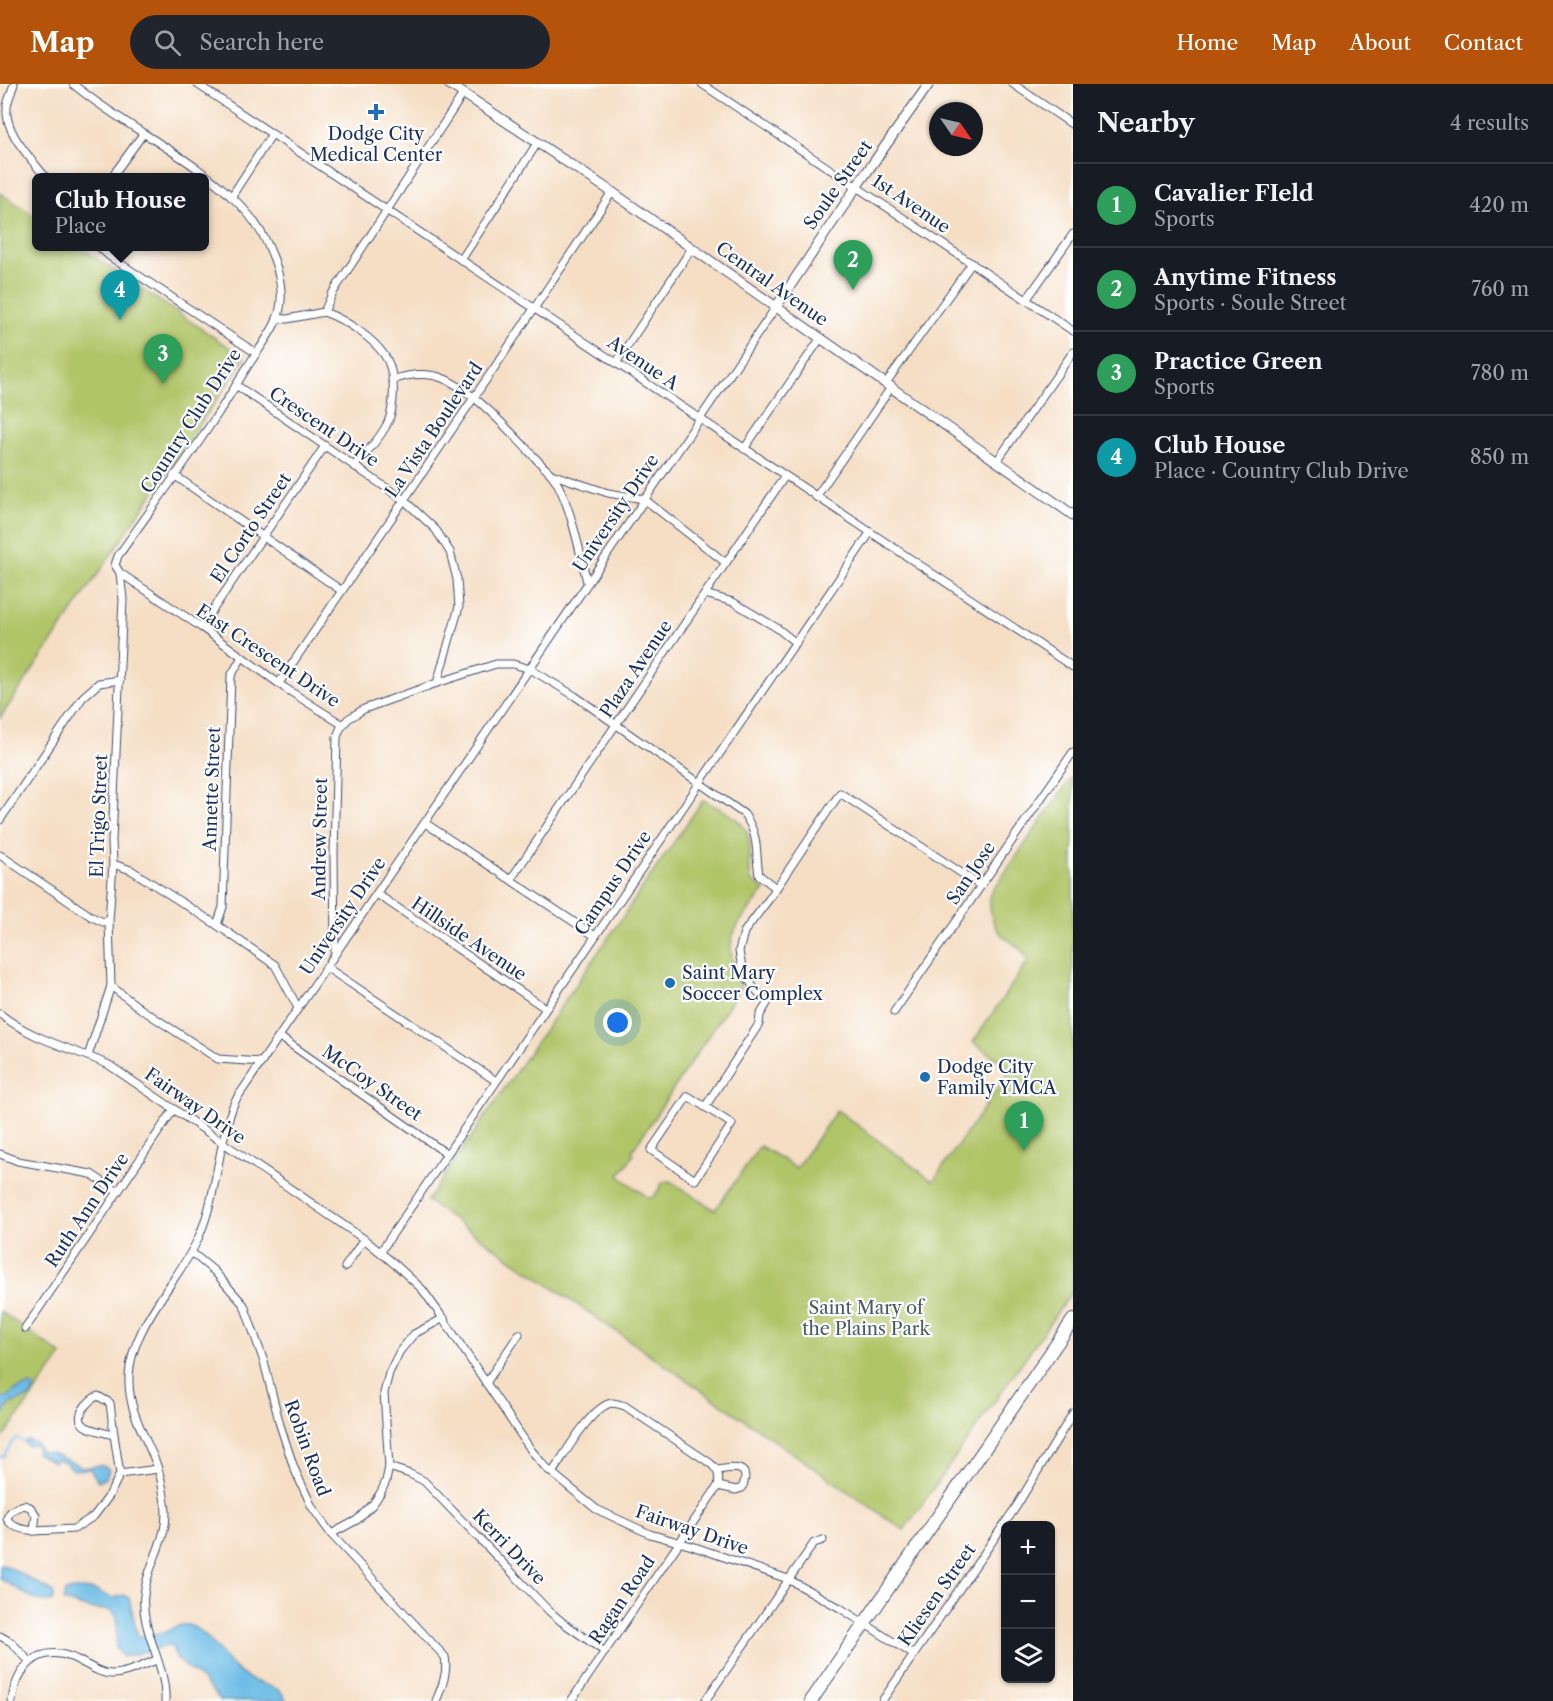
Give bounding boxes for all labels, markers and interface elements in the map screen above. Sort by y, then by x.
search box [130,15,550,69]
text: Map [30,25,94,59]
icon: search [151,26,184,59]
text: Search here [199,29,324,56]
text: Home [1177,30,1238,55]
text: Map [1271,30,1316,55]
text: About [1349,30,1411,55]
text: Contact [1444,30,1523,55]
north arrow [929,102,983,156]
marker: Dodge City Medical Center [367,103,385,121]
text: Nearby [1097,107,1195,139]
text: 4 results [1450,111,1529,135]
place label: Dodge City Medical Center [310,123,443,166]
street label: Soule Street [799,136,877,234]
street label: 1st Avenue [868,170,954,238]
popup [32,173,209,251]
text: Cavalier FIeld [1154,180,1314,207]
text: Club House [55,187,186,214]
text: 1 [1112,193,1121,217]
text: 420 m [1469,193,1529,217]
text: Sports [1154,207,1215,231]
text: Place [55,214,106,238]
street label: Central Avenue [712,237,832,331]
pin: 2 [834,240,872,290]
text: Anytime Fitness [1154,264,1337,291]
pin: 4 [100,270,140,320]
text: 2 [1111,277,1122,301]
text: 760 m [1471,277,1529,301]
text: Sports · Soule Street [1154,291,1347,315]
street label: Avenue A [602,331,683,395]
pin: 3 [144,334,182,384]
street label: Country Club Drive [136,344,246,498]
text: Practice Green [1154,348,1323,375]
street label: La Vista Boulevard [381,358,487,502]
text: 3 [1111,361,1122,385]
text: 780 m [1471,361,1529,385]
text: Sports [1154,375,1215,399]
street label: Crescent Drive [265,382,383,472]
text: Club House [1154,432,1285,459]
text: 4 [1111,445,1122,469]
text: 850 m [1470,445,1529,469]
street label: University Drive [568,450,664,576]
text: Place · Country Club Drive [1154,459,1409,483]
street label: El Corto Street [206,468,296,587]
street label: East Crescent Drive [192,600,344,712]
street label: Plaza Avenue [595,616,677,722]
street label: Annette Street [199,726,225,853]
street label: El Trigo Street [86,753,112,878]
street label: Andrew Street [308,777,332,902]
street label: Campus Drive [570,826,656,940]
street label: San Jose [942,837,1000,909]
street label: University Drive [295,853,391,979]
street label: Hillside Avenue [407,892,531,986]
place label: Saint Mary Soccer Complex [682,962,823,1005]
marker: Saint Mary Soccer Complex [663,976,677,990]
your location [603,1008,632,1037]
street label: McCoy Street [318,1040,427,1126]
place label: Dodge City Family YMCA [937,1056,1057,1099]
street label: Fairway Drive [140,1063,250,1149]
marker: Dodge City Family YMCA [918,1070,932,1084]
pin: 1 [1004,1102,1044,1151]
street label: Ruth Ann Drive [41,1149,133,1271]
park label: Saint Mary of the Plains Park [802,1297,931,1340]
street label: Robin Road [279,1397,335,1499]
street label: Fairway Drive [633,1500,751,1560]
street label: Kerri Drive [468,1505,550,1589]
map controls [1001,1521,1055,1683]
button: + [1001,1521,1055,1575]
street label: Kliesen Street [894,1539,981,1650]
street label: Ragan Road [584,1551,660,1649]
button: − [1001,1575,1055,1629]
button: layers [1001,1629,1055,1683]

